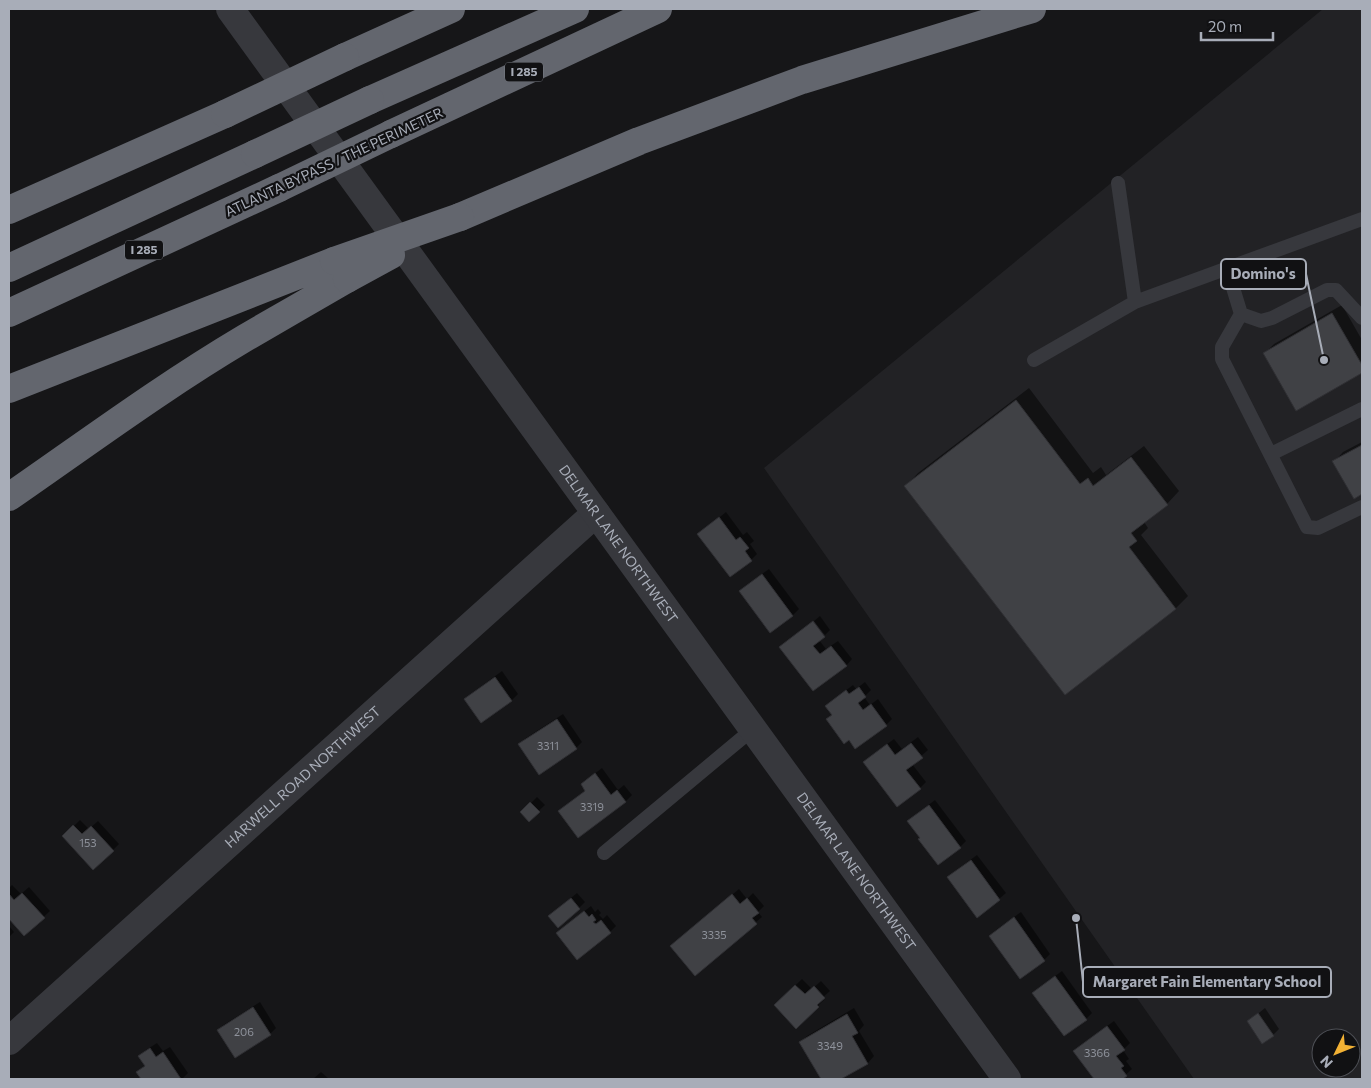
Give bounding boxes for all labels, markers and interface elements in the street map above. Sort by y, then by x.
scale bar [1201,10,1274,42]
text: 20 m [1208,17,1242,35]
road number: I 285 [505,62,543,82]
street label: ATLANTA BYPASS / THE PERIMETER [222,103,446,220]
road number: I 285 [125,240,163,260]
callout: Domino's [1221,259,1306,289]
text: Domino's [1230,264,1296,282]
street label: DELMAR LANE NORTHWEST [556,461,682,626]
street label: HARWELL ROAD NORTHWEST [221,702,384,851]
house number: 3311 [537,739,559,752]
street label: DELMAR LANE NORTHWEST [794,789,920,954]
house number: 3319 [580,800,604,813]
house number: 153 [79,836,97,849]
house number: 3335 [701,928,727,941]
callout: Margaret Fain Elementary School [1083,967,1331,997]
text: Margaret Fain Elementary School [1093,972,1321,990]
house number: 206 [234,1025,254,1038]
north arrow [1311,1028,1361,1078]
house number: 3349 [817,1039,843,1052]
house number: 3366 [1084,1046,1110,1059]
text: N [1316,1053,1336,1072]

